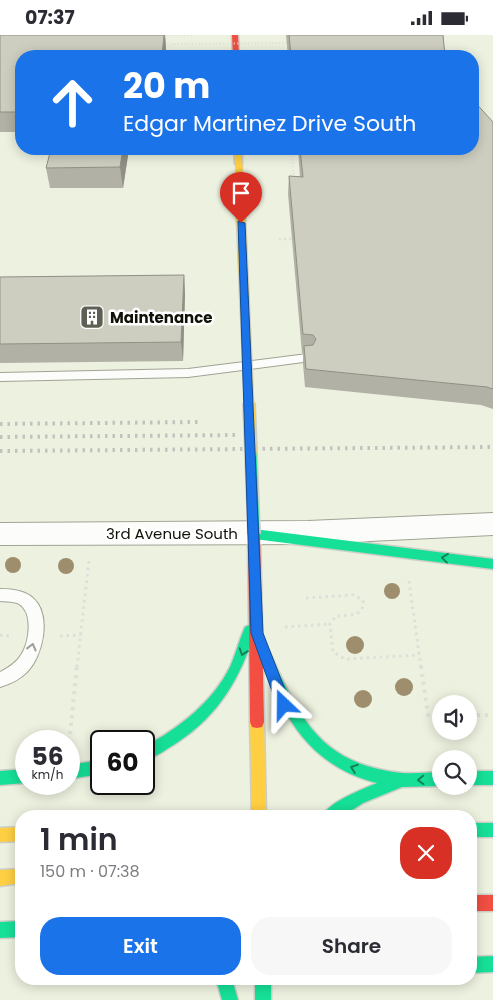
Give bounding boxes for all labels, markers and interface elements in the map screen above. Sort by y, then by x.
text: 07:37 [25,4,75,31]
text: 20 m [123,61,210,110]
icon: ahead [40,70,105,135]
text: Edgar Martinez Drive South [123,108,416,139]
pin [220,172,262,223]
icon: arrive [227,179,255,207]
building icon: Maintenance [79,304,105,330]
place label: Maintenance [110,307,213,328]
street label: 3rd Avenue South [106,523,238,544]
one-way arrow [440,553,448,564]
one-way arrow [26,642,37,651]
one-way arrow [239,647,249,656]
position arrow [257,678,309,730]
map controls [432,695,477,795]
button: sound [432,695,477,740]
speed limit sign: 60 [90,730,155,795]
text: 56 [31,739,64,774]
button: search [432,750,477,795]
one-way arrow [350,764,358,774]
text: km/h [32,766,63,783]
one-way arrow [417,774,425,785]
text: 1 min [40,818,118,861]
button: close [400,827,452,879]
text: 150 m · 07:38 [40,860,140,883]
button: Exit [40,917,241,975]
button: Share [251,917,452,975]

